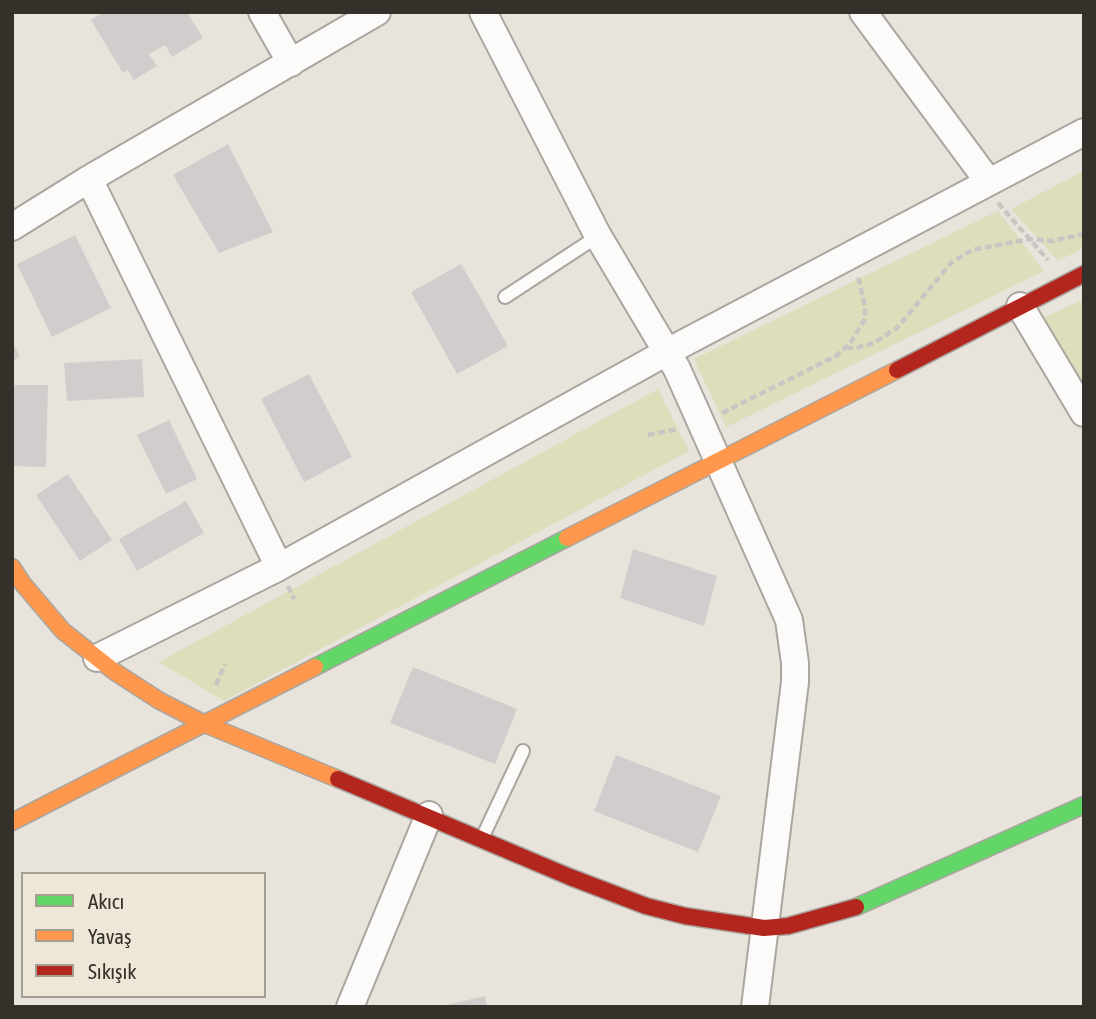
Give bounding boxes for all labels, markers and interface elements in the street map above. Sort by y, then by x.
legend [21,872,266,998]
text: Akıcı [88,889,124,913]
text: Yavaş [88,924,131,948]
text: Sıkışık [88,959,137,983]

